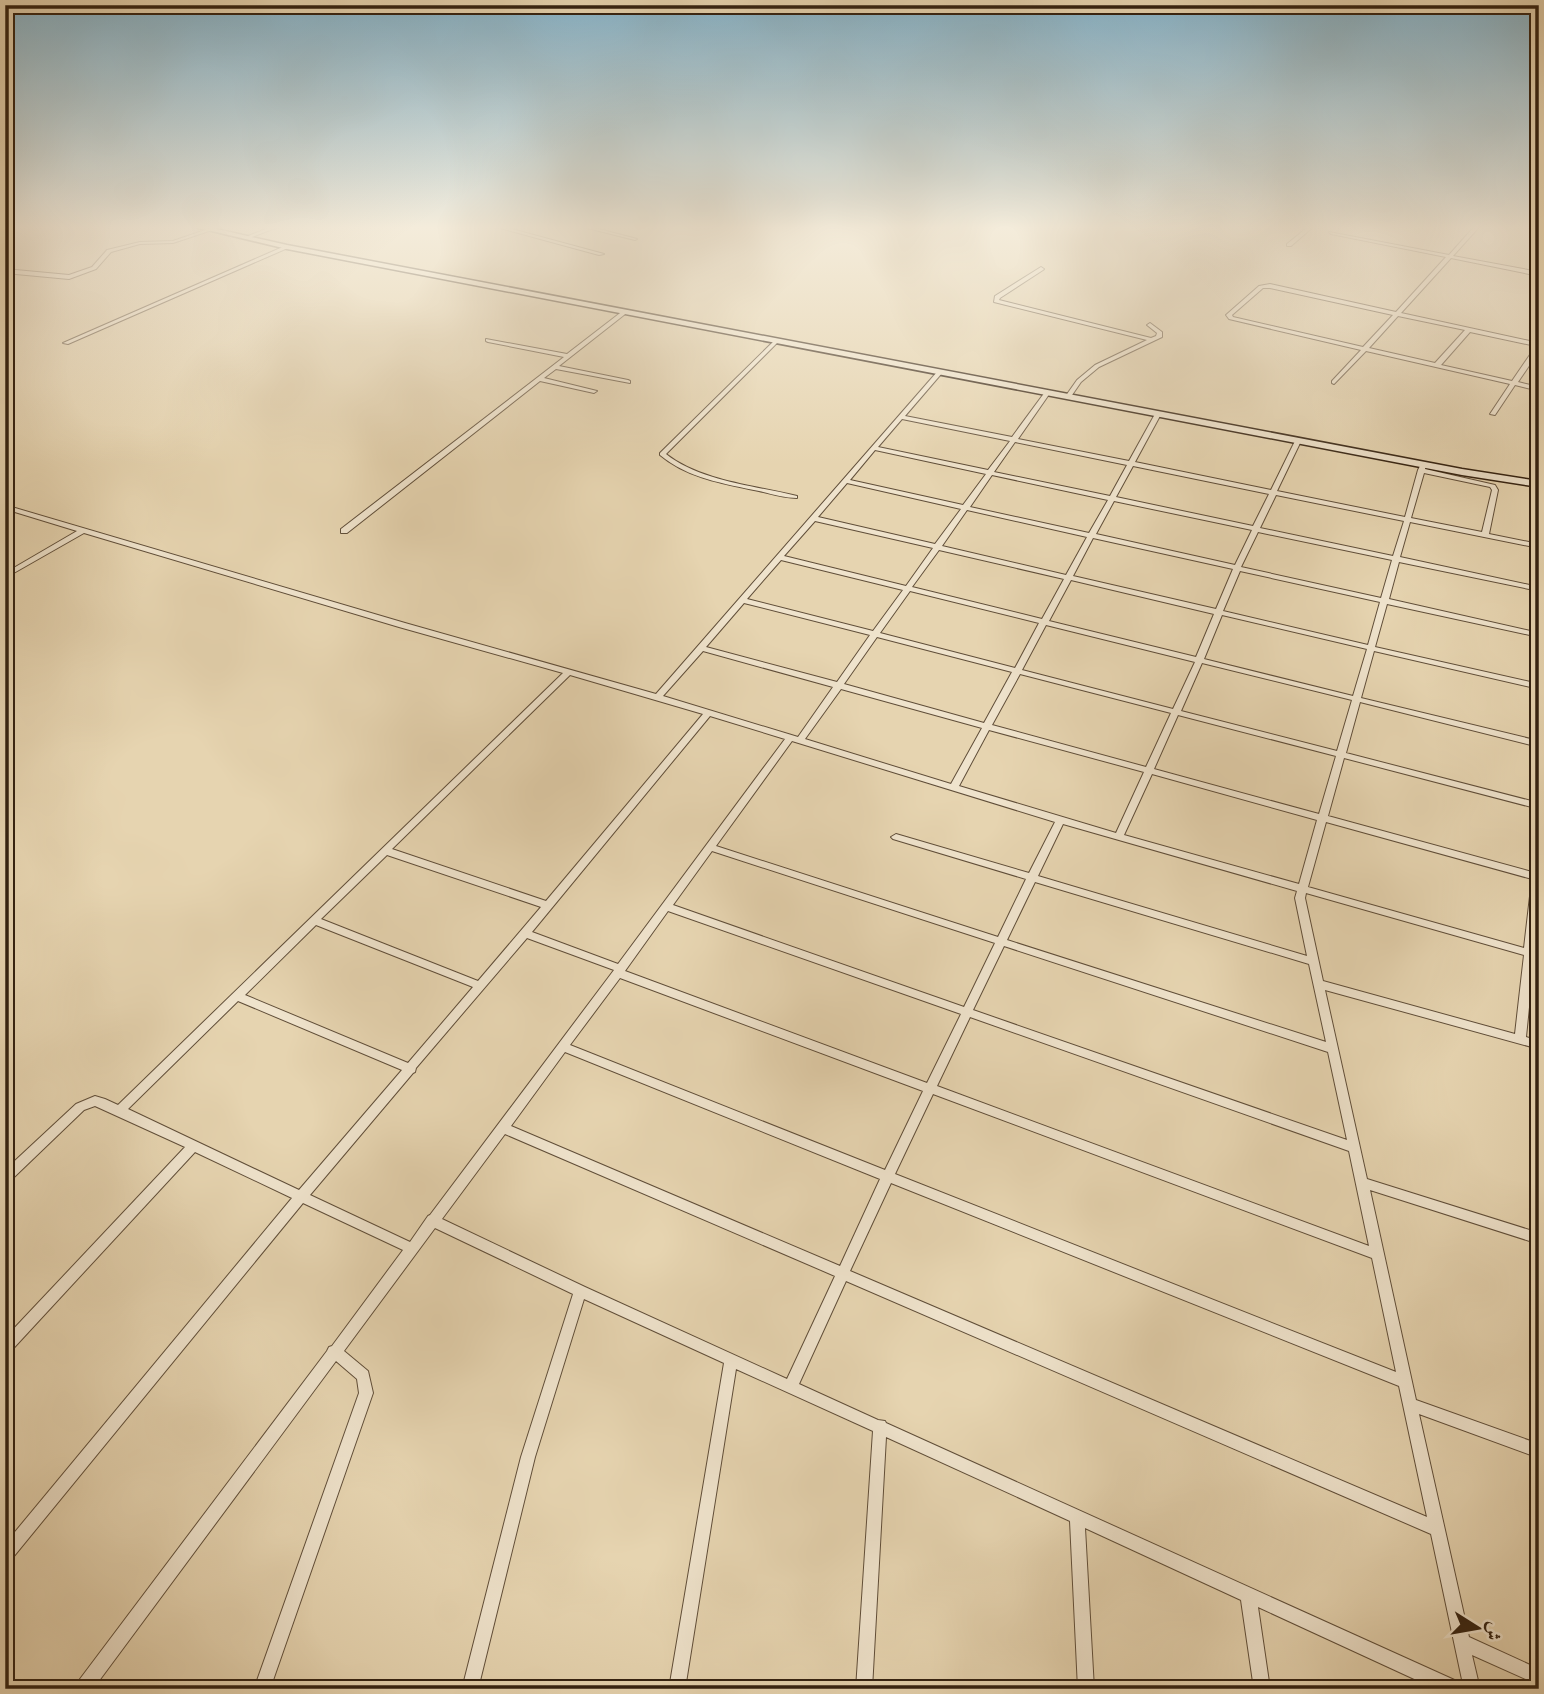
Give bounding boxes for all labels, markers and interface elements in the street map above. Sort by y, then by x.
north arrow [1442,1592,1512,1662]
text: ش [1480,1620,1507,1643]

